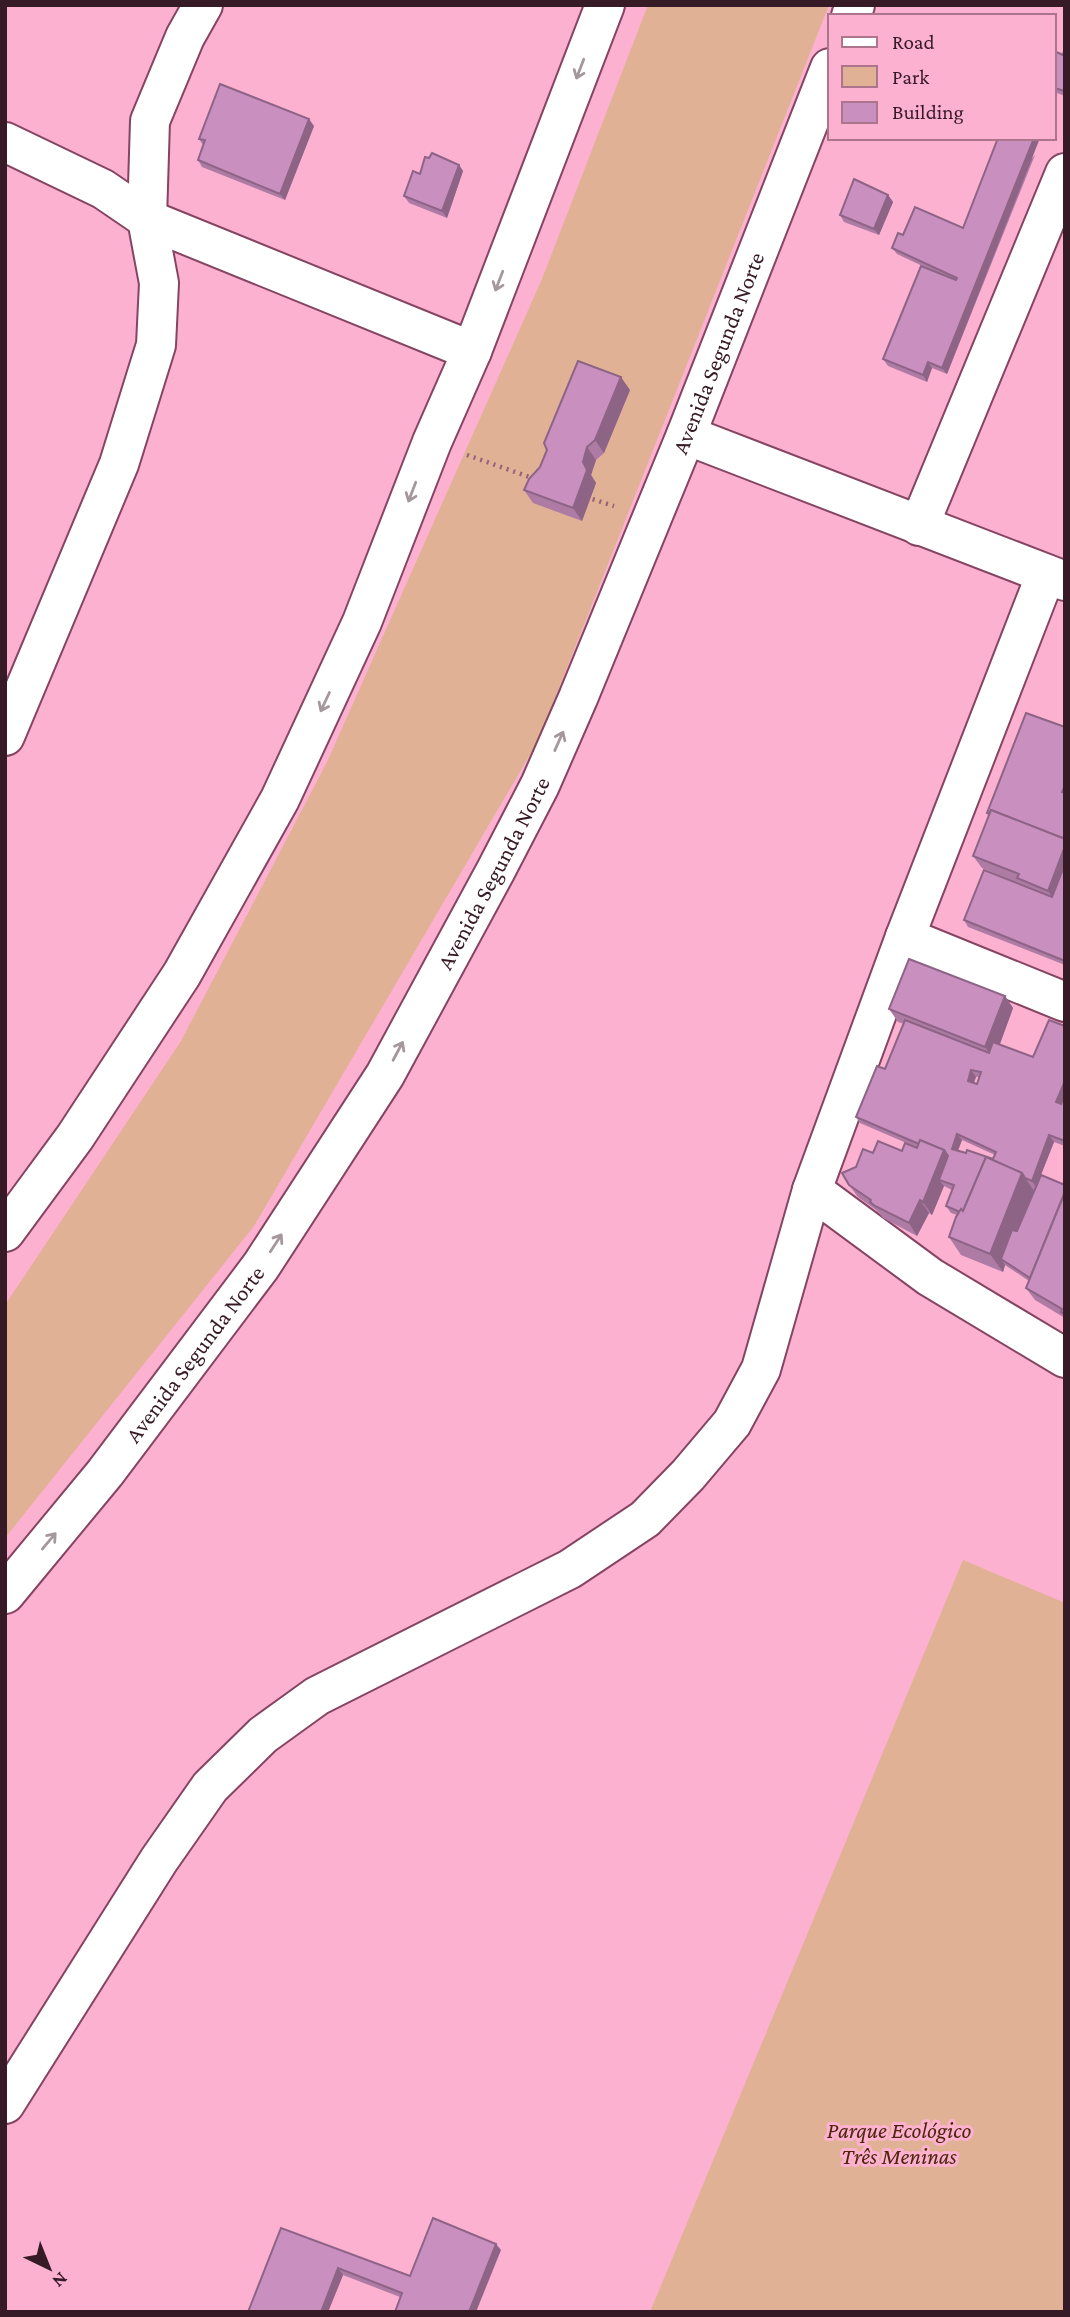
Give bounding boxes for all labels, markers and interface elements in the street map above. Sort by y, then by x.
legend [828,14,1056,140]
text: Road [892,30,935,54]
one-way arrow [573,58,586,79]
text: Park [892,65,929,89]
text: Building [892,100,964,124]
street label: Avenida Segunda Norte [667,249,769,458]
one-way arrow [491,270,504,292]
one-way arrow [405,480,418,502]
one-way arrow [318,691,331,712]
one-way arrow [553,731,566,752]
street label: Avenida Segunda Norte [432,773,555,974]
one-way arrow [391,1041,405,1062]
one-way arrow [269,1234,283,1254]
street label: Avenida Segunda Norte [120,1261,270,1447]
one-way arrow [41,1532,57,1550]
park label: Parque Ecológico Três Meninas [827,2117,971,2169]
north arrow [14,2233,84,2303]
text: N [48,2268,72,2292]

